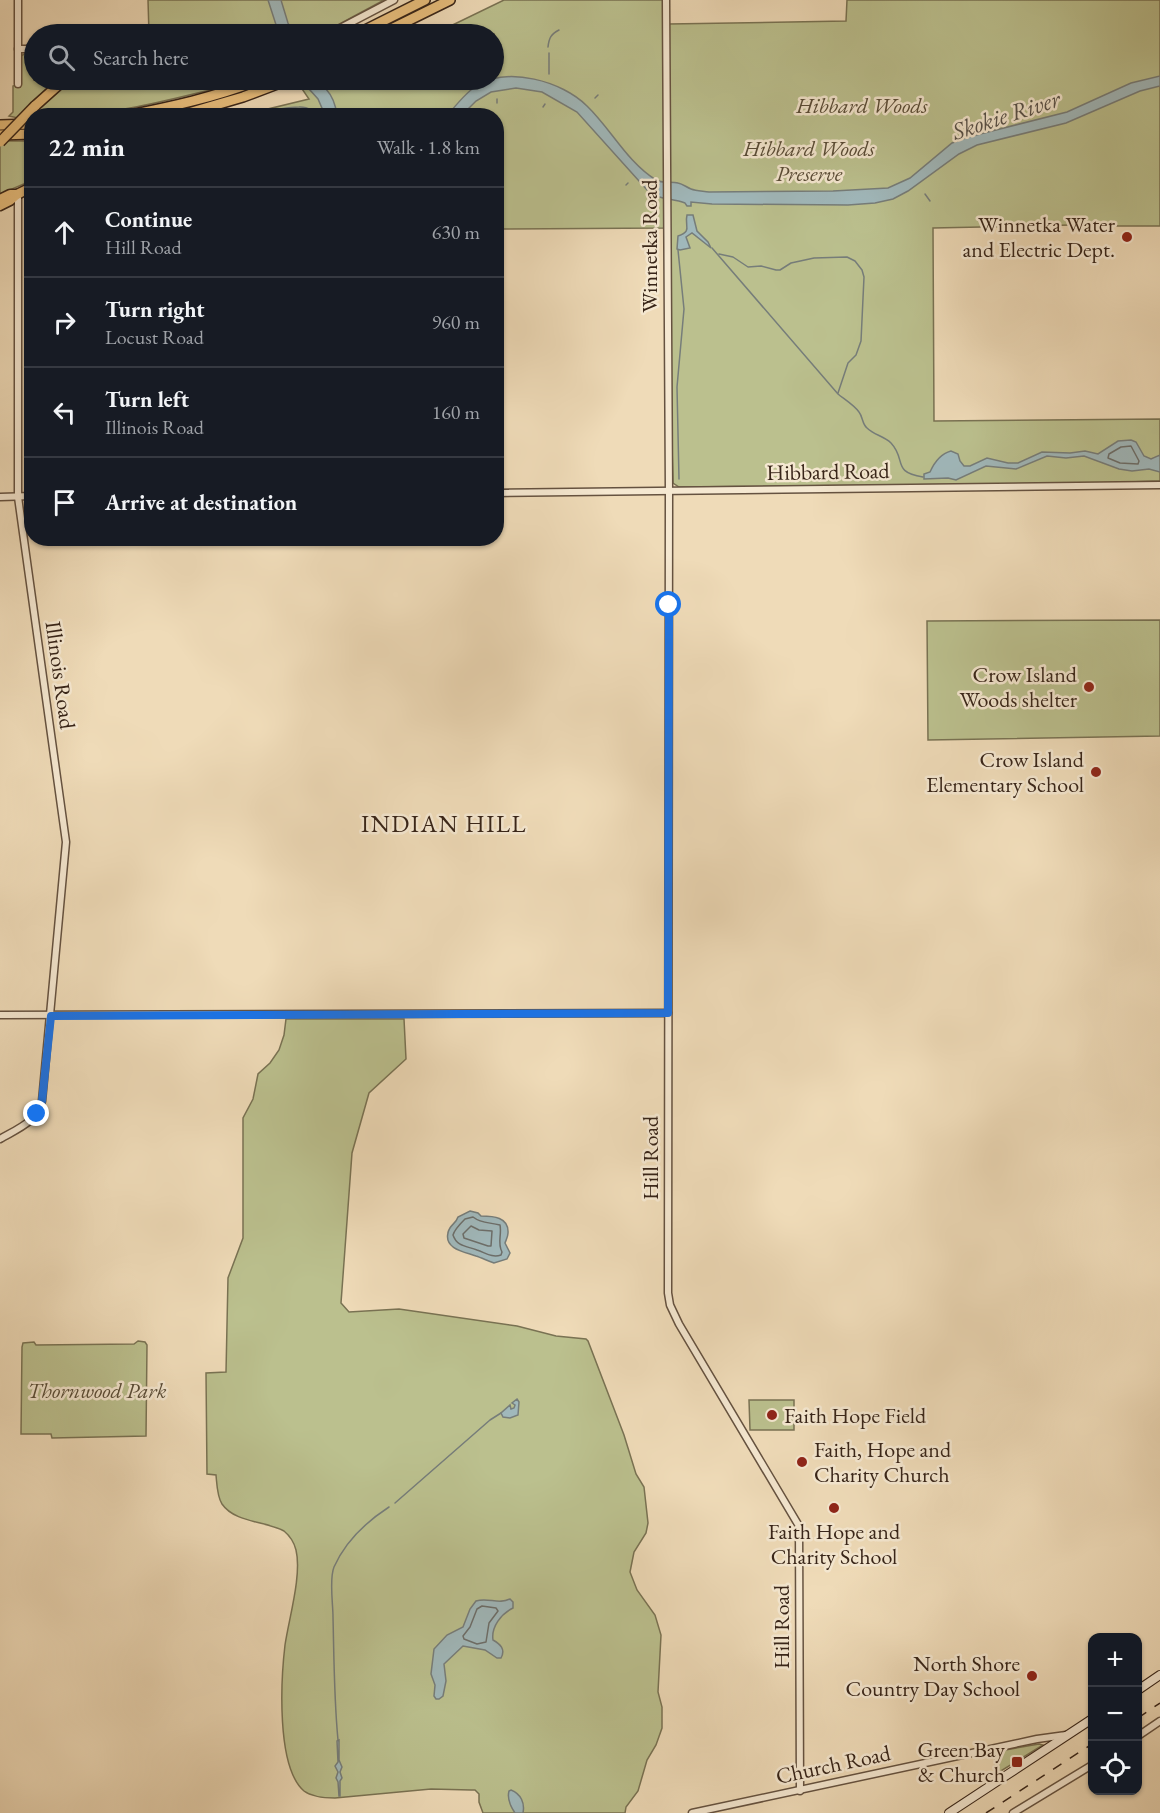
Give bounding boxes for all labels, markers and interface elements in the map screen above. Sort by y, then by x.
search box [24,24,504,90]
icon: search [45,41,78,74]
text: Search here [93,43,188,72]
water label: Skokie River [947,82,1066,147]
park label: Hibbard Woods [795,91,929,120]
text: 22 min [48,130,125,164]
text: Walk · 1.8 km [377,134,480,160]
park label: Hibbard Woods Preserve [742,134,876,188]
street label: Winnetka Road [635,178,664,313]
text: Continue [105,205,192,234]
place label: Winnetka Water and Electric Dept. [963,210,1116,264]
icon: ahead [48,216,81,249]
text: 630 m [432,219,480,245]
marker: Winnetka Water and Electric Dept. [1120,230,1134,244]
text: Hill Road [105,234,182,260]
text: Turn right [105,295,204,324]
icon: right [48,306,81,339]
text: 960 m [432,309,480,335]
text: Locust Road [105,324,204,350]
text: Turn left [105,385,189,414]
icon: left [48,396,81,429]
text: 160 m [432,399,480,425]
text: Illinois Road [105,414,204,440]
street label: Hibbard Road [766,456,891,487]
icon: arrive [48,486,81,519]
text: Arrive at destination [105,488,297,517]
route start [655,591,681,617]
street label: Illinois Road [39,619,83,732]
place label: Crow Island Woods shelter [959,660,1078,714]
marker: Crow Island Woods shelter [1082,680,1096,694]
place label: Crow Island Elementary School [926,745,1085,799]
marker: Crow Island Elementary School [1089,765,1103,779]
district label: INDIAN HILL [361,808,527,839]
route end [23,1100,49,1126]
street label: Hill Road [636,1115,665,1200]
park label: Thornwood Park [27,1376,167,1405]
place label: Faith Hope Field [784,1401,927,1430]
marker: Faith Hope Field [765,1408,779,1422]
place label: Faith, Hope and Charity Church [814,1435,952,1489]
marker: Faith, Hope and Charity Church [795,1455,809,1469]
marker: Faith Hope and Charity School [827,1501,841,1515]
place label: Faith Hope and Charity School [768,1517,901,1571]
street label: Hill Road [767,1584,796,1669]
map controls [1088,1633,1142,1795]
button: + [1088,1633,1142,1687]
place label: North Shore Country Day School [846,1649,1020,1703]
marker: North Shore Country Day School [1025,1669,1039,1683]
button: − [1088,1687,1142,1741]
place label: Green Bay & Church [918,1735,1005,1789]
street label: Church Road [773,1738,894,1791]
button: locate [1088,1741,1142,1795]
marker: Green Bay & Church [1010,1755,1024,1769]

